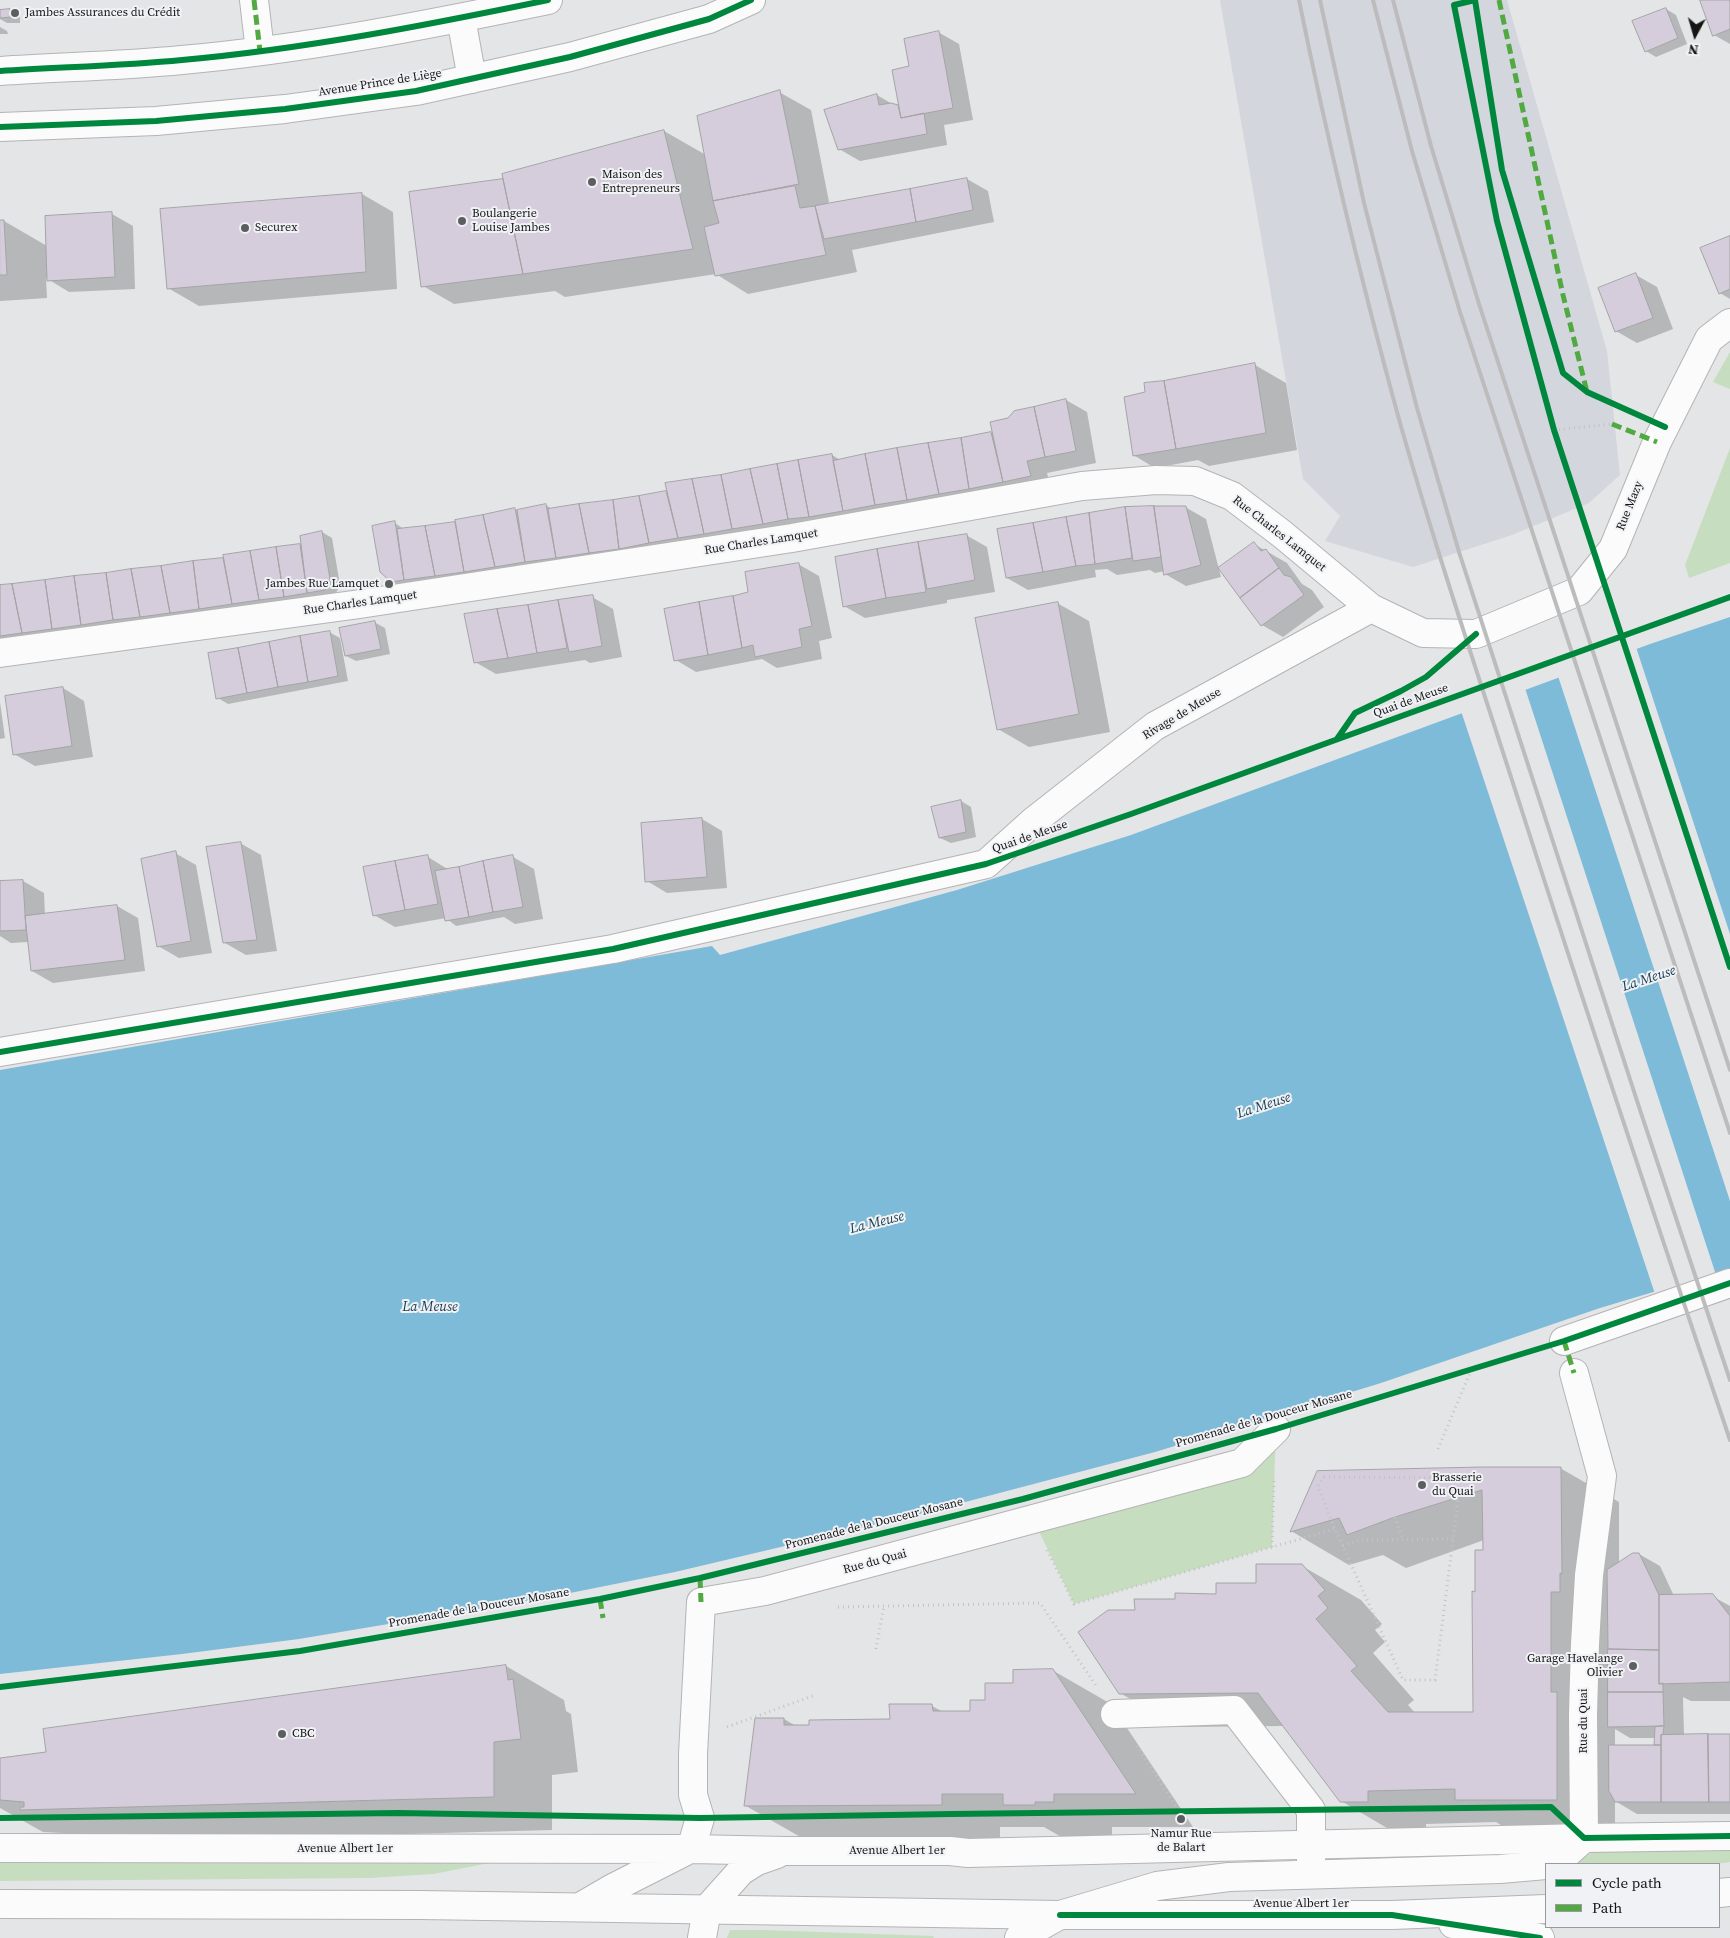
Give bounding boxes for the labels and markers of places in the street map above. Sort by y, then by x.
place label: Jambes Assurances du Crédit [25,6,180,20]
marker: Jambes Assurances du Crédit [9,7,21,19]
place label: Maison des Entrepreneurs [602,168,680,196]
marker: Maison des Entrepreneurs [586,176,598,188]
place label: Boulangerie Louise Jambes [472,207,550,235]
marker: Boulangerie Louise Jambes [456,215,468,227]
place label: Securex [255,221,298,235]
marker: Securex [239,222,251,234]
place label: Jambes Rue Lamquet [266,577,379,591]
marker: Jambes Rue Lamquet [383,578,395,590]
place label: Brasserie du Quai [1432,1471,1482,1499]
marker: Brasserie du Quai [1416,1479,1428,1491]
place label: Garage Havelange Olivier [1527,1652,1623,1680]
marker: Garage Havelange Olivier [1627,1660,1639,1672]
place label: CBC [292,1727,315,1741]
marker: CBC [276,1728,288,1740]
marker: Namur Rue de Balart [1175,1813,1187,1825]
place label: Namur Rue de Balart [1150,1827,1212,1855]

